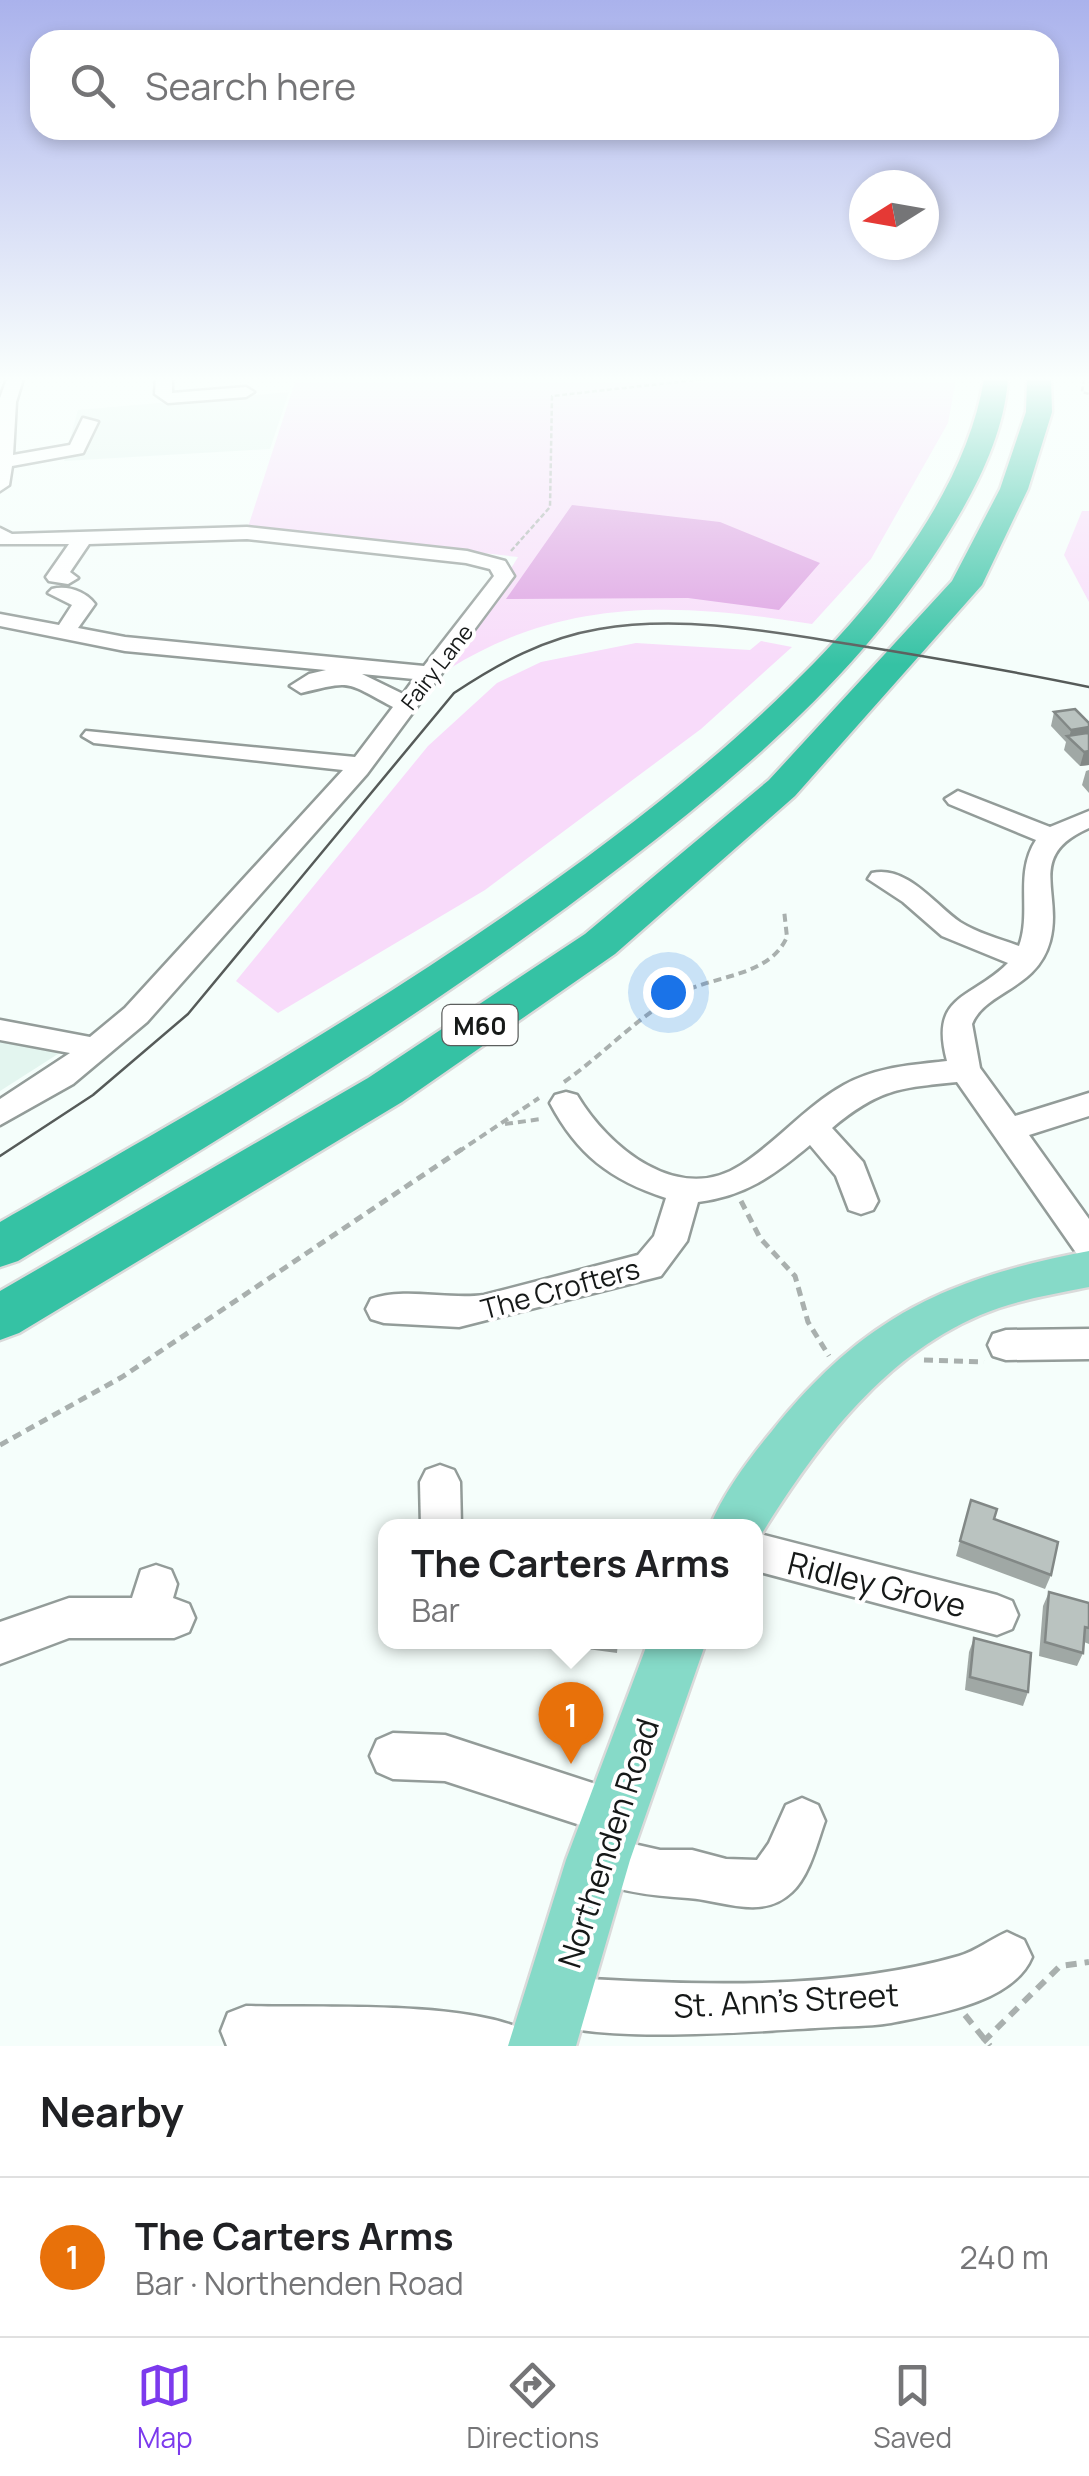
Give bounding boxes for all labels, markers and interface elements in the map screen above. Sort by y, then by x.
search box [30,30,1059,140]
icon: search [65,58,120,113]
text: Search here [145,59,356,111]
north arrow [849,170,939,260]
street label: Fairy Lane [394,618,480,716]
your location [643,967,694,1018]
road number: M60 [442,1005,518,1045]
street label: The Crofters [476,1249,644,1327]
popup [378,1519,763,1649]
text: The Carters Arms [411,1536,730,1588]
street label: Ridley Grove [783,1541,971,1627]
text: Bar [411,1588,460,1632]
pin: 1 [538,1682,604,1764]
street label: Northenden Road [547,1713,669,1973]
street label: St. Ann's Street [672,1972,900,2028]
text: Nearby [40,2082,184,2140]
text: The Carters Arms [135,2209,454,2261]
text: 1 [65,2235,80,2279]
text: 240 m [959,2235,1049,2279]
text: Bar · Northenden Road [135,2261,464,2305]
tab: Map [137,2358,193,2456]
tab: Directions [467,2358,599,2456]
tab: Saved [873,2358,952,2456]

